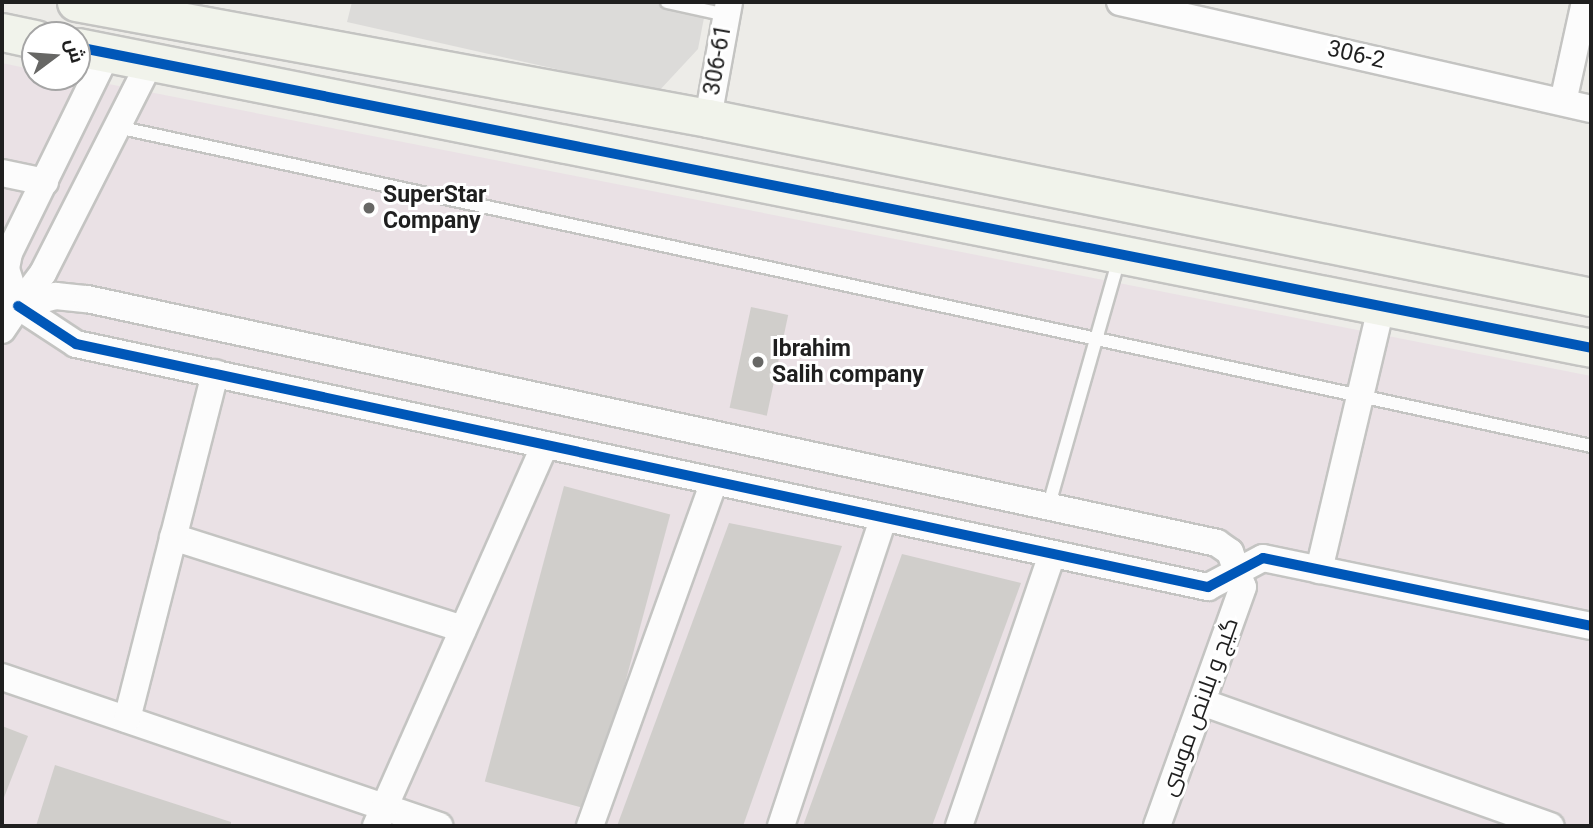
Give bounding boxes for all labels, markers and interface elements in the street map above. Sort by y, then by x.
north arrow [21,21,91,91]
street label: 306-61 [698,23,738,97]
street label: 306-2 [1325,35,1387,75]
text: ش [60,36,89,66]
place label: SuperStar Company [383,181,486,235]
marker: SuperStar Company [361,200,377,216]
place label: Ibrahim Salih company [772,335,924,389]
marker: Ibrahim Salih company [750,354,766,370]
street label: گيج و بلانص موسى [1155,614,1245,800]

